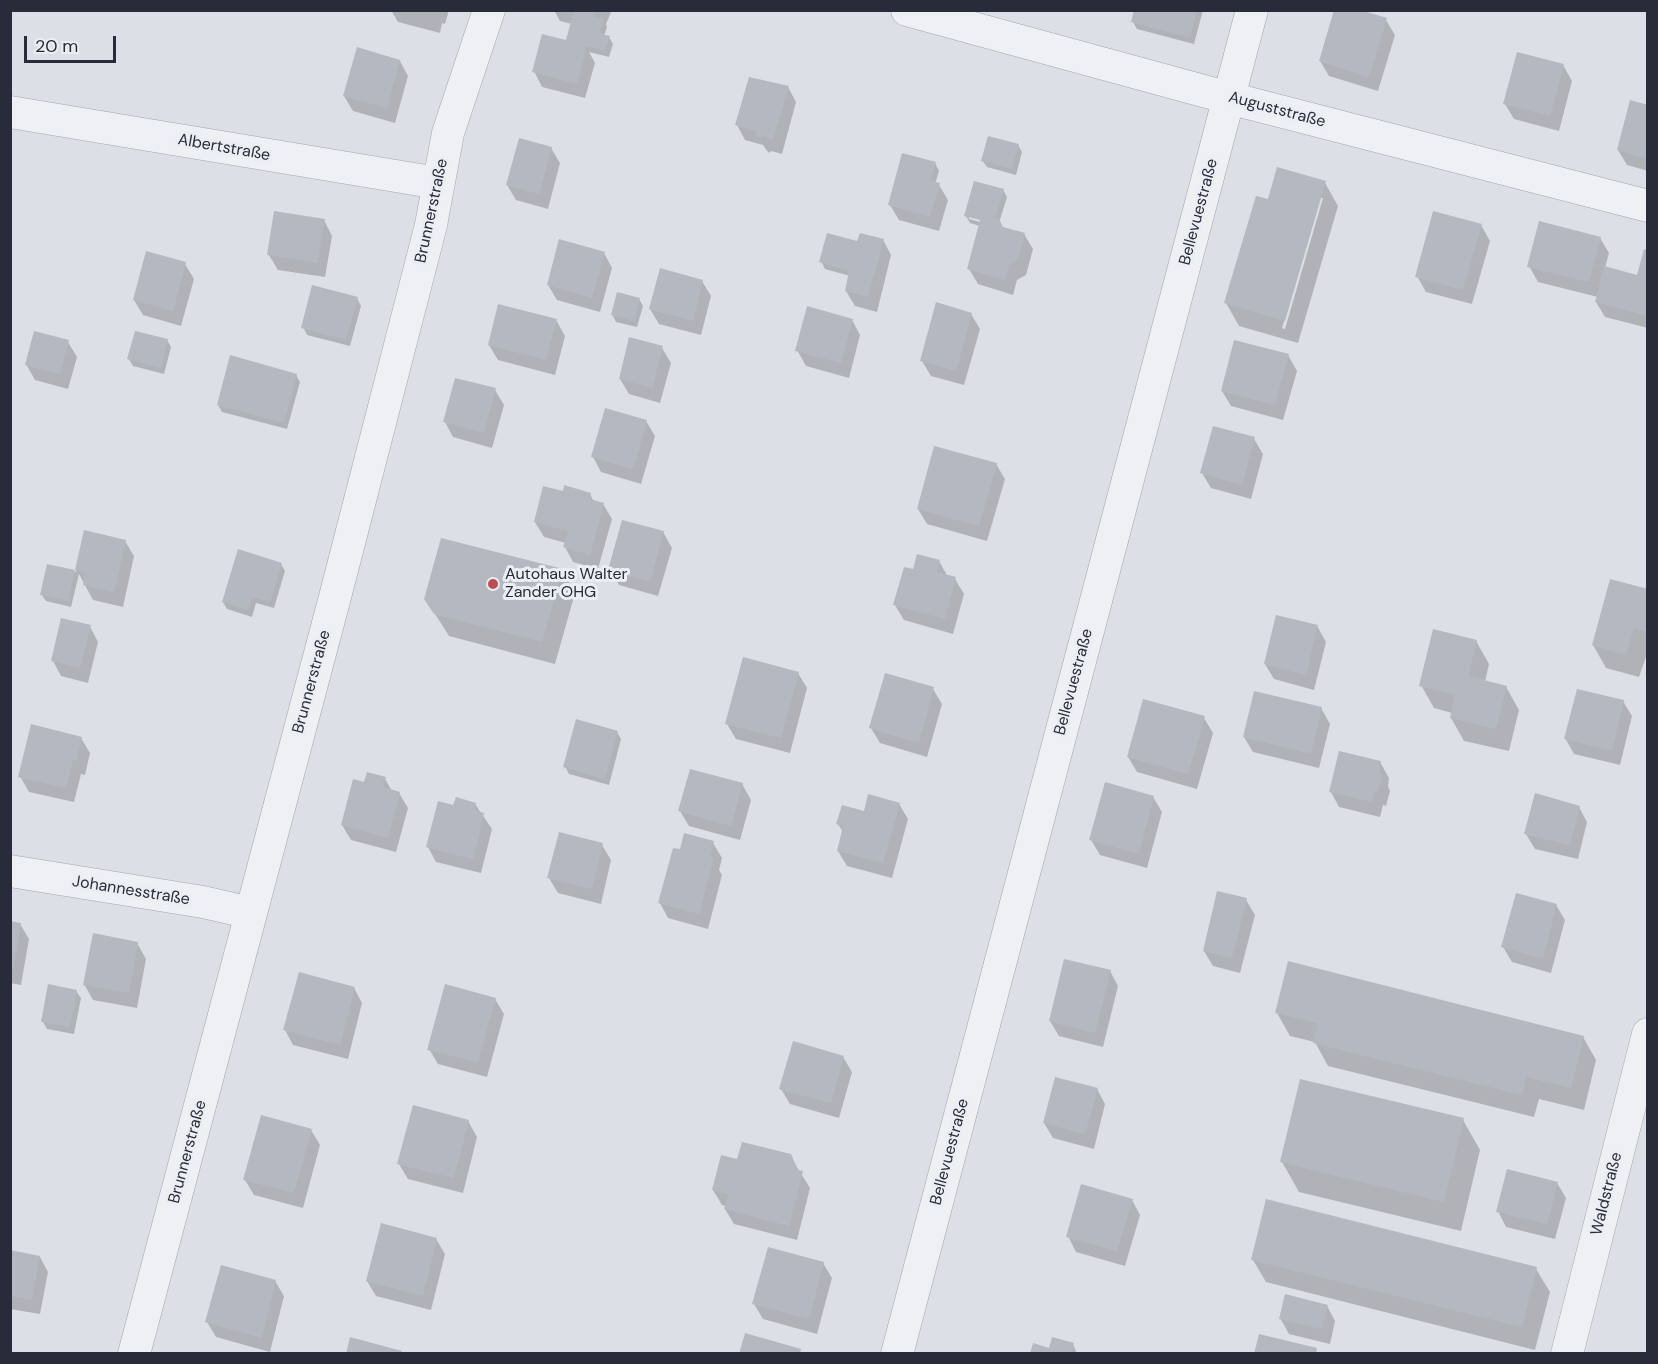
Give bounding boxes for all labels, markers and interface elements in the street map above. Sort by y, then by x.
scale bar [27,24,118,62]
text: 20 m [35,34,78,58]
street label: Auguststraße [1226,88,1328,132]
street label: Albertstraße [176,130,272,166]
street label: Brunnerstraße [412,157,452,265]
street label: Bellevuestraße [1176,157,1222,267]
place label: Autohaus Walter Zander OHG [505,565,628,603]
marker: Autohaus Walter Zander OHG [486,577,500,591]
street label: Bellevuestraße [1051,627,1097,737]
street label: Brunnerstraße [289,628,335,736]
street label: Johannesstraße [71,872,191,910]
street label: Bellevuestraße [927,1097,973,1207]
street label: Brunnerstraße [165,1098,211,1206]
street label: Waldstraße [1587,1150,1627,1238]

